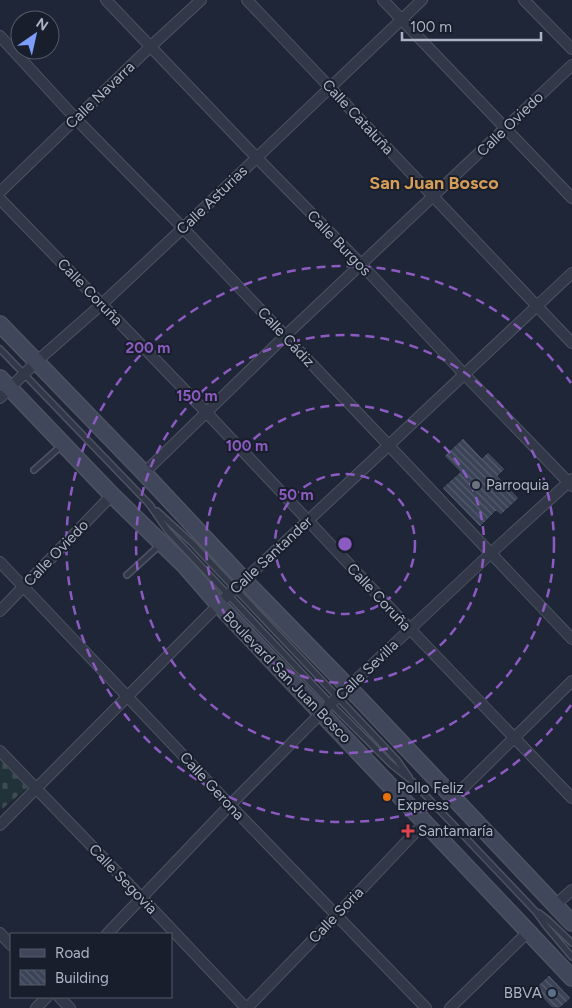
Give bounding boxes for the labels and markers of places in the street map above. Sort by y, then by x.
place label: Parroquia [486,476,549,494]
marker: Parroquia [470,479,482,491]
centre of rings [336,535,354,553]
place label: Pollo Feliz Express [397,779,464,814]
marker: Pollo Feliz Express [381,791,393,803]
place label: Santamaría [418,822,493,840]
marker: Santamaría [402,825,414,837]
place label: BBVA [504,984,542,1002]
marker: BBVA [546,987,558,999]

